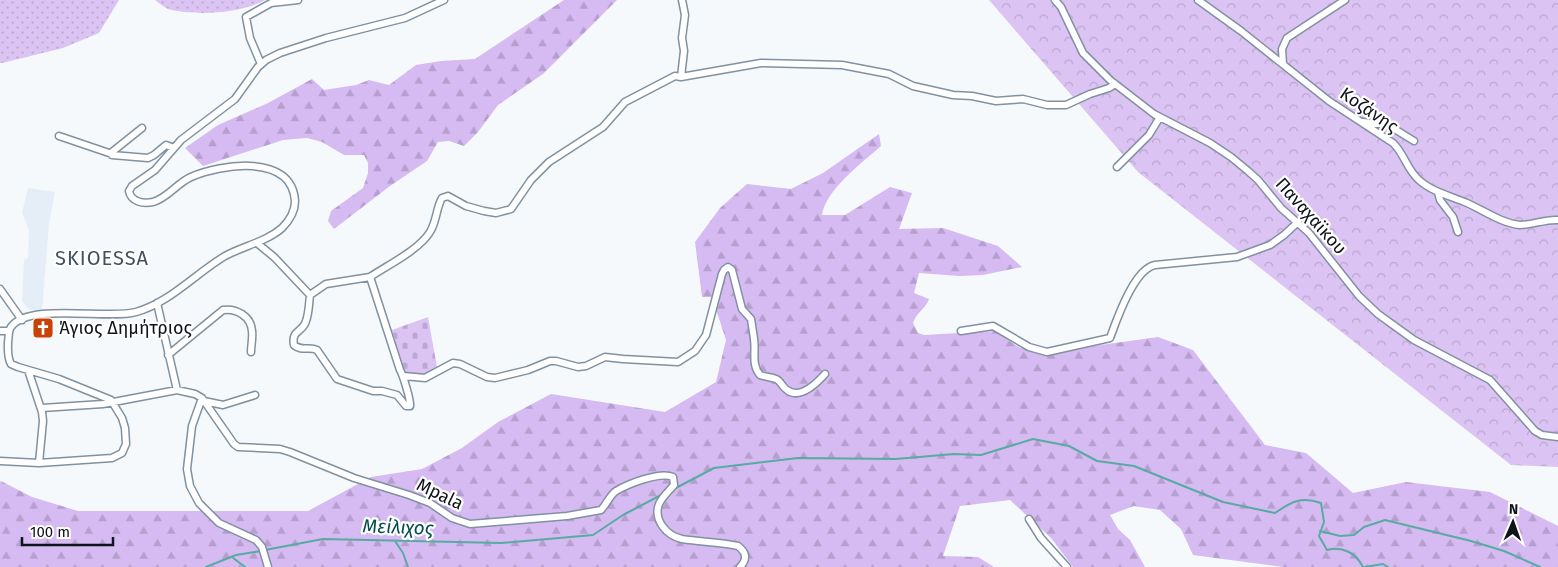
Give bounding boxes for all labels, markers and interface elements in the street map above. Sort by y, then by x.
street label: Κοζάνης [1336,82,1403,138]
street label: Παναχαϊκου [1271,173,1351,259]
district label: SKIOESSA [55,246,149,270]
church icon: Άγιος Δημήτριος [31,316,55,340]
place label: Άγιος Δημήτριος [59,317,192,339]
street label: Mpala [413,473,467,515]
north arrow [1488,497,1538,547]
text: N [1508,501,1518,518]
scale bar [22,514,114,546]
water label: Μείλιχος [362,514,435,540]
text: 100 m [30,523,70,541]

